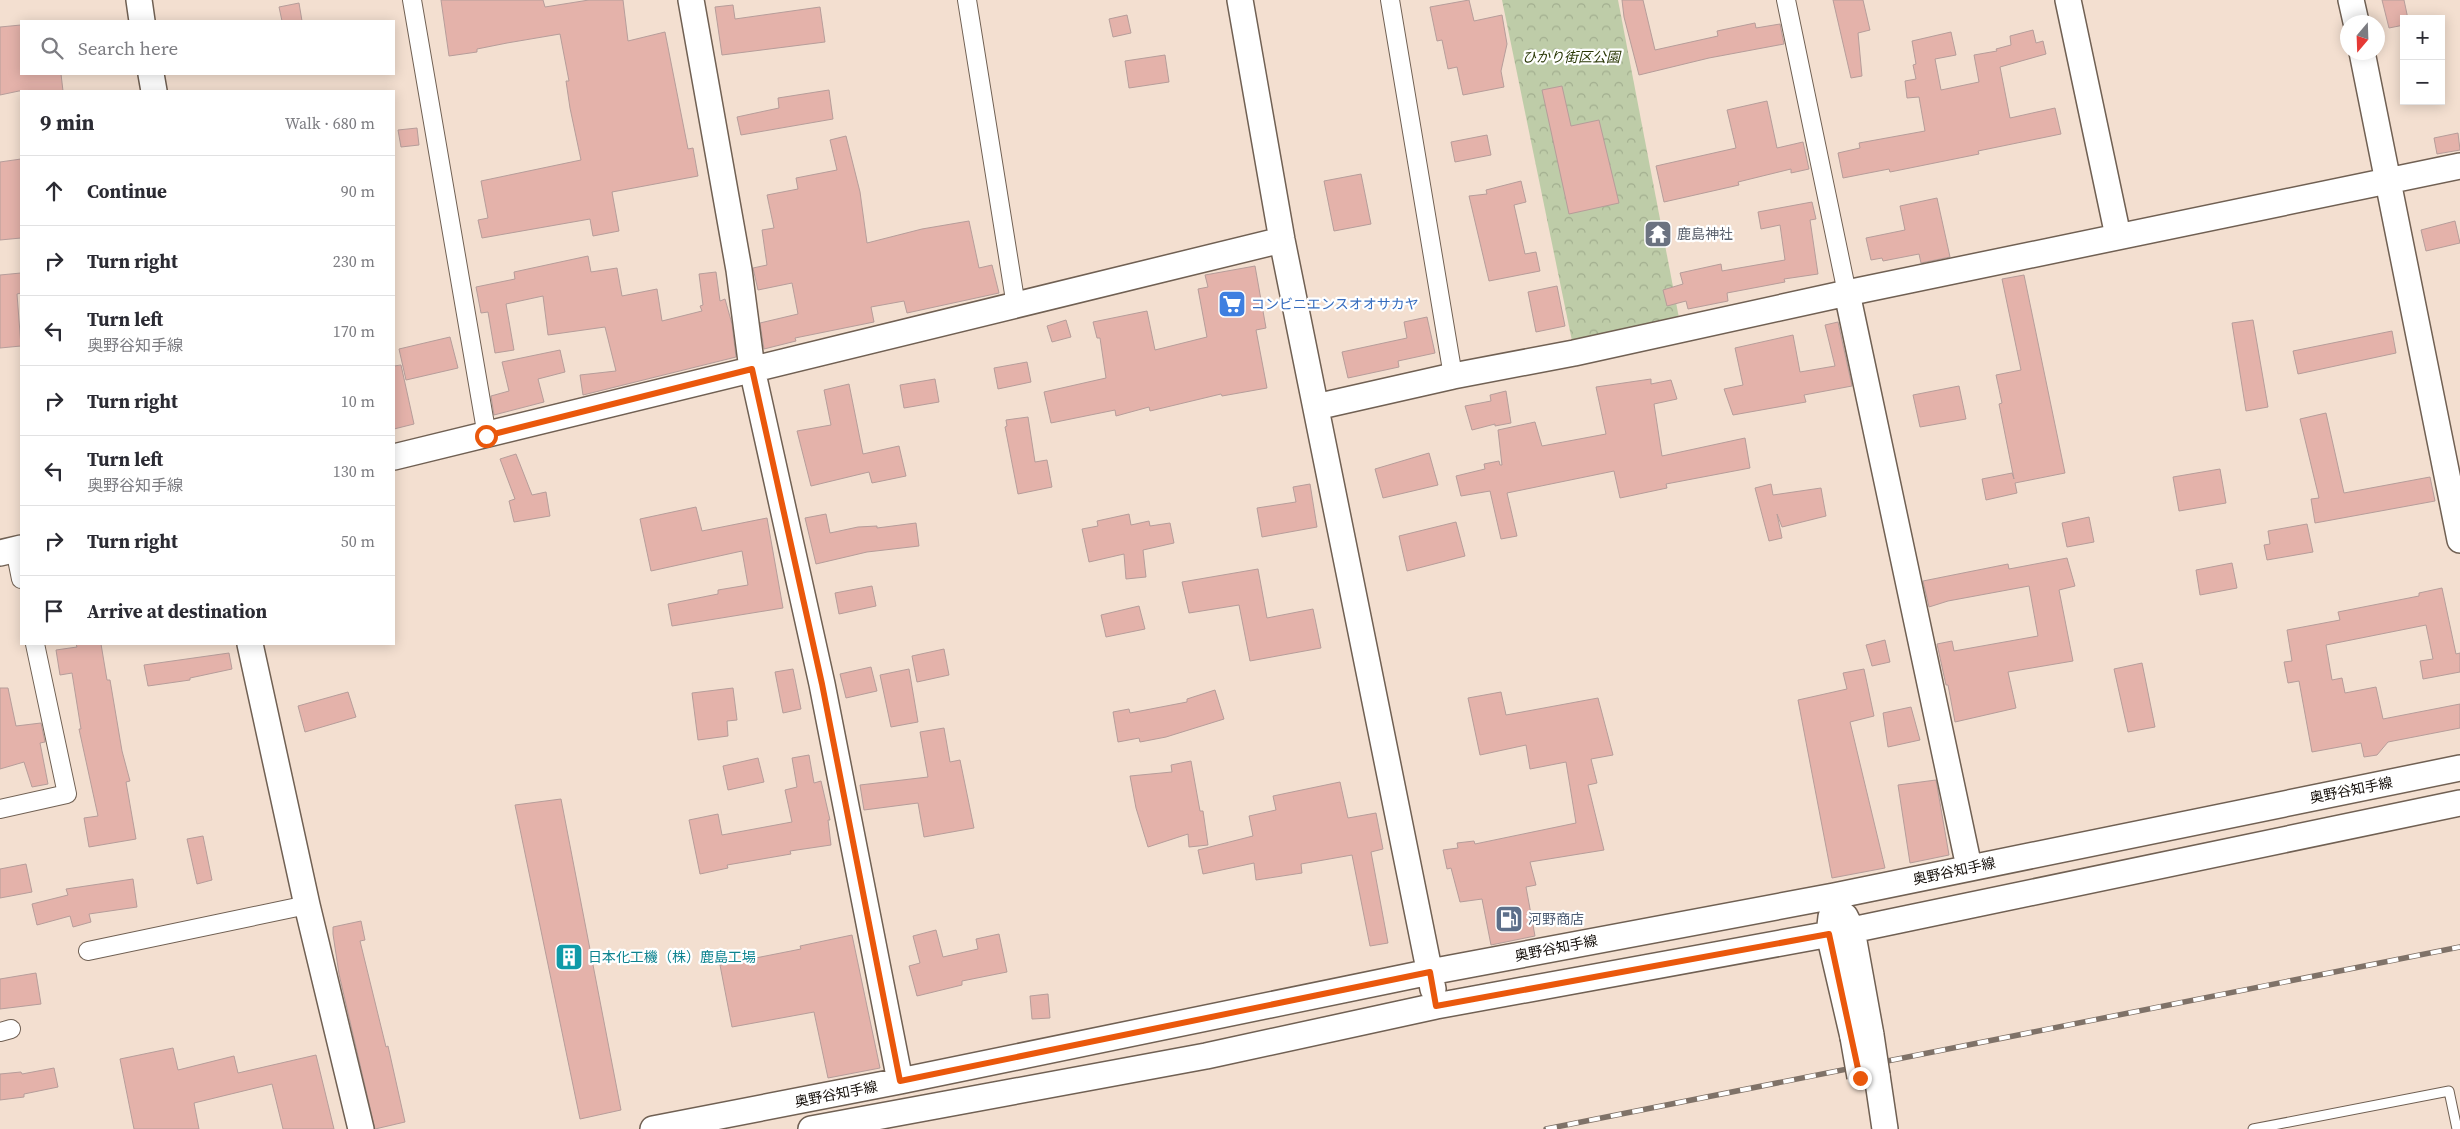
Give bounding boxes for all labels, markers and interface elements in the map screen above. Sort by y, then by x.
north arrow [2340,15,2385,60]
map controls [2400,15,2445,105]
button: + [2400,15,2445,60]
search box [20,20,395,75]
icon: search [38,34,66,62]
text: Search here [78,35,178,61]
park label: ひかり街区公園 [1522,47,1622,67]
button: − [2400,60,2445,105]
text: 9 min [40,108,95,137]
text: Walk · 680 m [285,112,375,134]
icon: ahead [40,177,68,205]
text: Continue [87,178,167,204]
text: 90 m [341,180,375,202]
temple icon: 鹿島神社 [1643,219,1673,249]
place label: 鹿島神社 [1677,224,1733,244]
icon: right [40,247,68,275]
text: Turn right [87,248,178,274]
text: 230 m [333,250,375,272]
supermarket icon: コンビニエンスオオサカヤ [1217,289,1247,319]
place label: コンビニエンスオオサカヤ [1251,294,1419,314]
text: Turn left [87,306,163,332]
icon: left [40,317,68,345]
text: 170 m [333,320,375,342]
text: 奥野谷知手線 [87,334,183,356]
icon: right [40,387,68,415]
text: Turn right [87,388,178,414]
text: 10 m [341,390,375,412]
route start [475,425,498,448]
text: Turn left [87,446,163,472]
icon: left [40,457,68,485]
text: 130 m [333,460,375,482]
text: 奥野谷知手線 [87,474,183,496]
icon: right [40,527,68,555]
text: Turn right [87,528,178,554]
text: 50 m [341,530,375,552]
icon: arrive [40,597,68,625]
text: Arrive at destination [87,598,267,624]
street label: 奥野谷知手線 [2308,772,2394,808]
street label: 奥野谷知手線 [1911,852,1997,890]
fuel station icon: 河野商店 [1494,904,1524,934]
place label: 河野商店 [1528,909,1584,929]
street label: 奥野谷知手線 [1513,930,1599,966]
building icon: 日本化工機（株）鹿島工場 [554,942,584,972]
place label: 日本化工機（株）鹿島工場 [588,947,756,967]
route end [1849,1067,1872,1090]
street label: 奥野谷知手線 [793,1076,879,1112]

